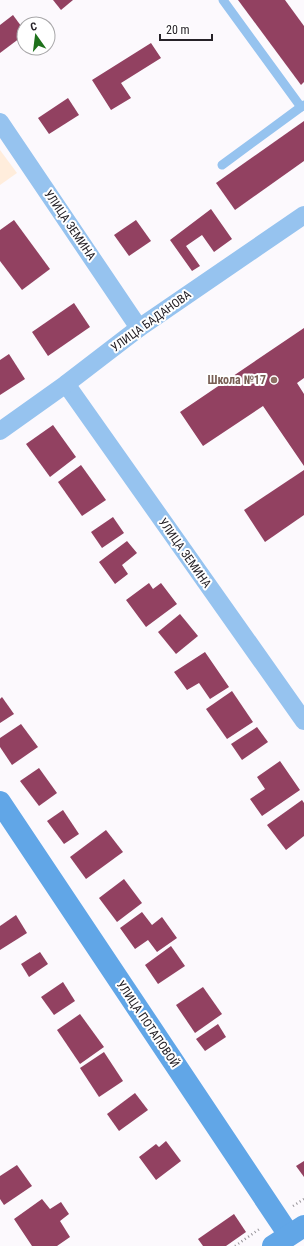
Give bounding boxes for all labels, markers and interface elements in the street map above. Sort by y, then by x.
north arrow [16,16,56,56]
scale bar [160,16,212,42]
text: С [29,20,38,34]
text: 20 m [166,23,190,37]
street label: УЛИЦА ЗЕМИНА [41,187,99,263]
street label: УЛИЦА БАДАНОВА [108,287,194,355]
place label: Школа №17 [207,373,266,387]
marker: Школа №17 [269,375,279,385]
street label: УЛИЦА ЗЕМИНА [156,516,214,591]
street label: УЛИЦА ПОТАПОВОЙ [114,977,183,1070]

